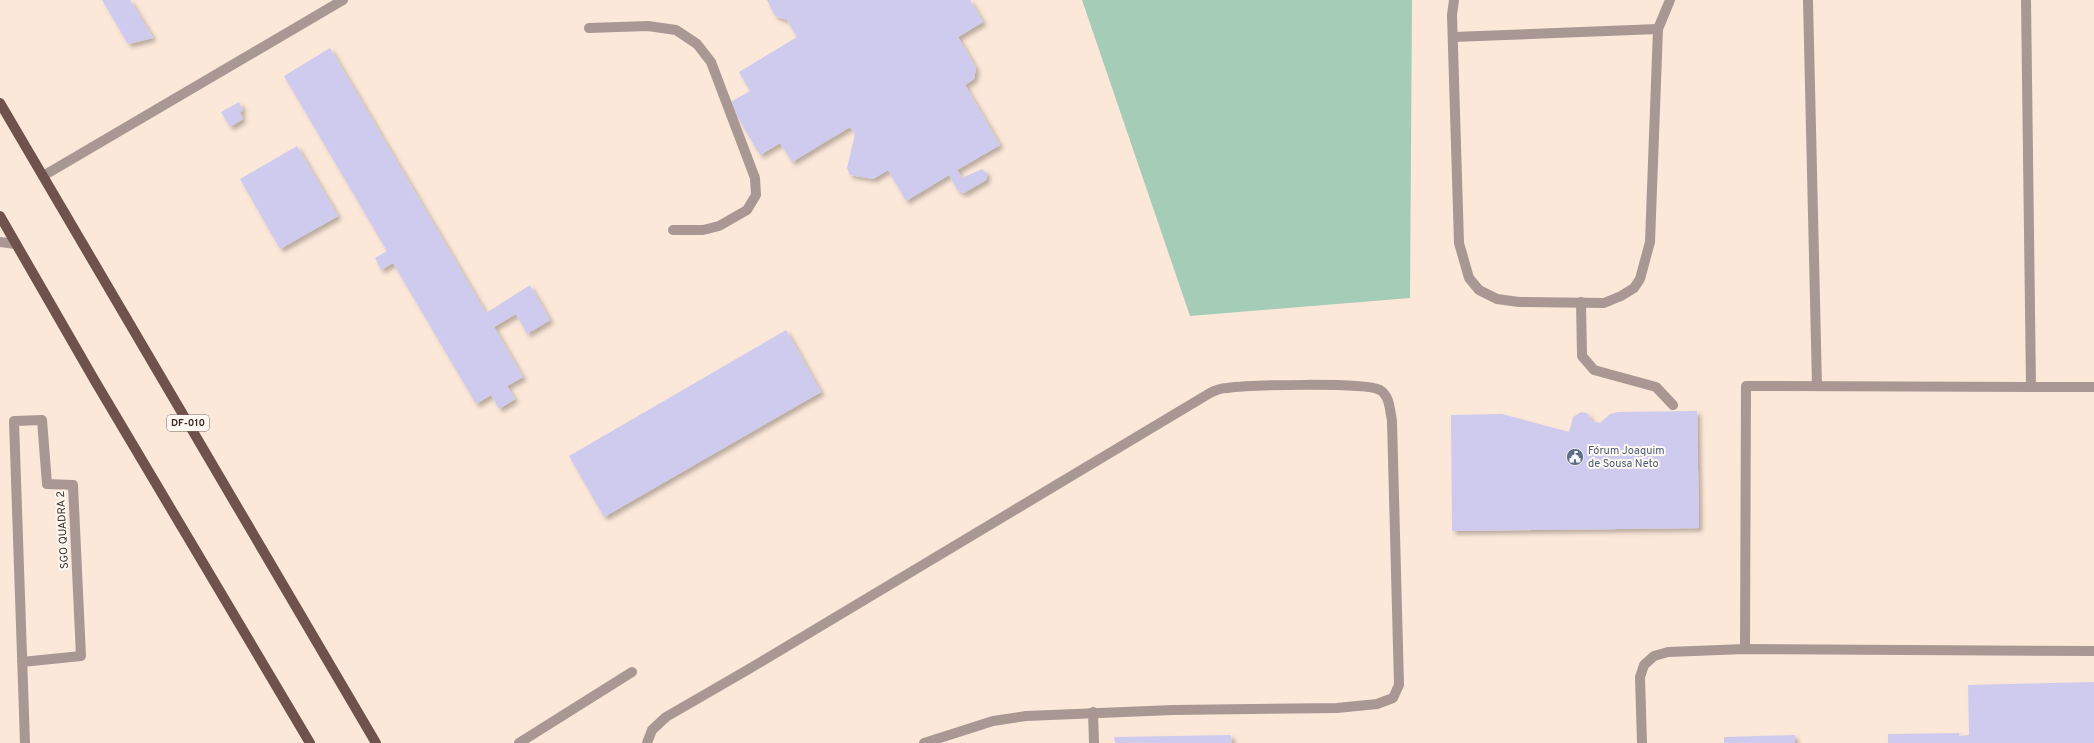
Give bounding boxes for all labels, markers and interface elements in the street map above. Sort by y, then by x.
road number: DF-010 [167,415,209,431]
place label: Fórum Joaquim de Sousa Neto [1588,444,1665,471]
public building icon: Fórum Joaquim de Sousa Neto [1565,447,1585,467]
street label: SGO QUADRA 2 [54,491,72,569]

